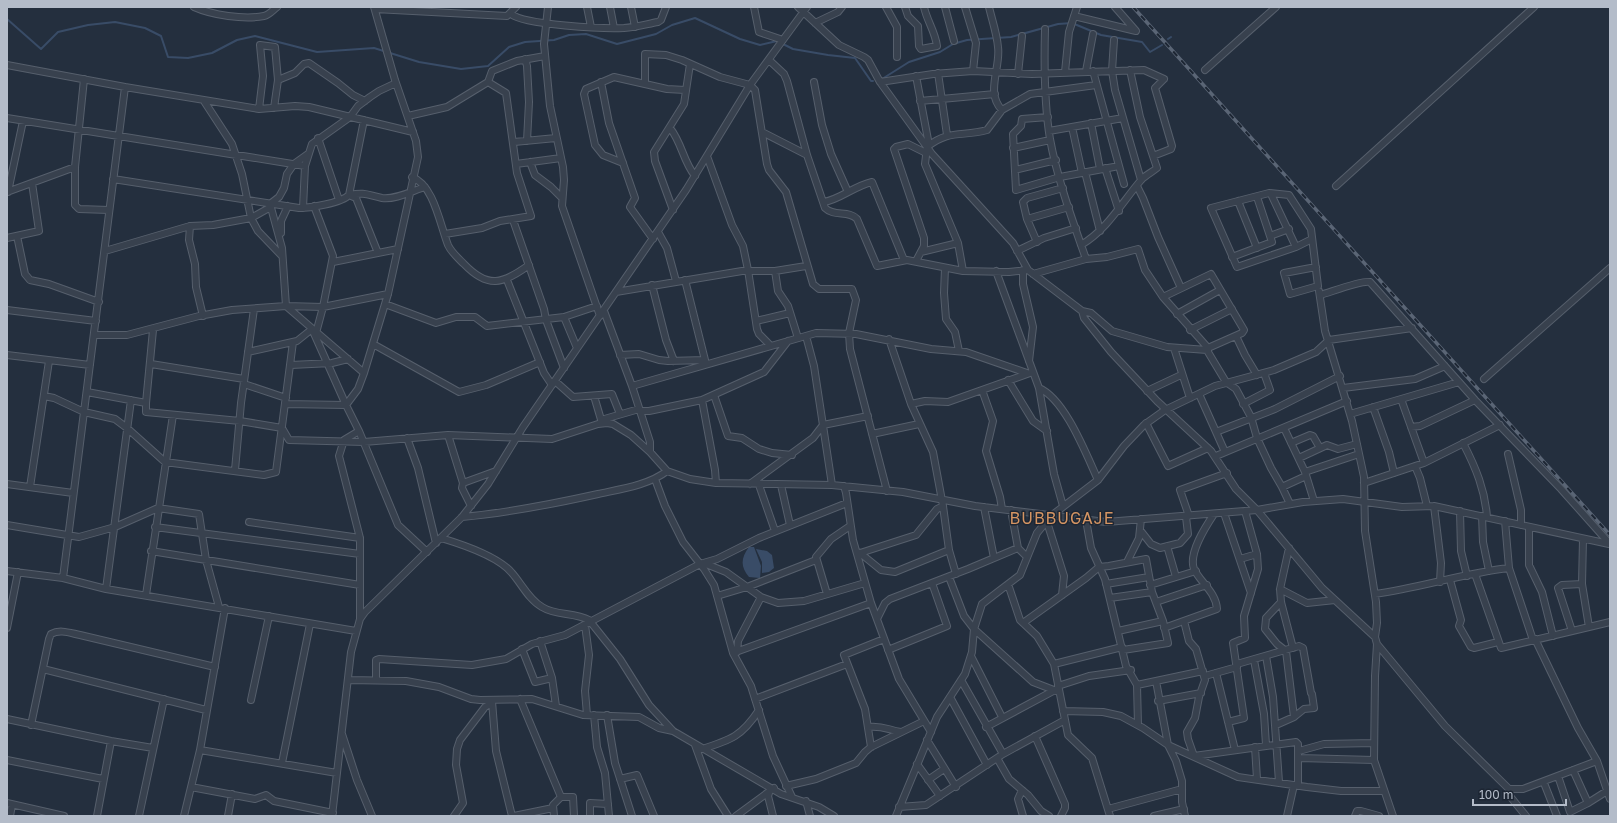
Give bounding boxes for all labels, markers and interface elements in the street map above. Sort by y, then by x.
district label: BUBBUGAJE [1009,508,1115,528]
scale bar [1473,781,1566,807]
text: 100 m [1479,787,1513,802]

